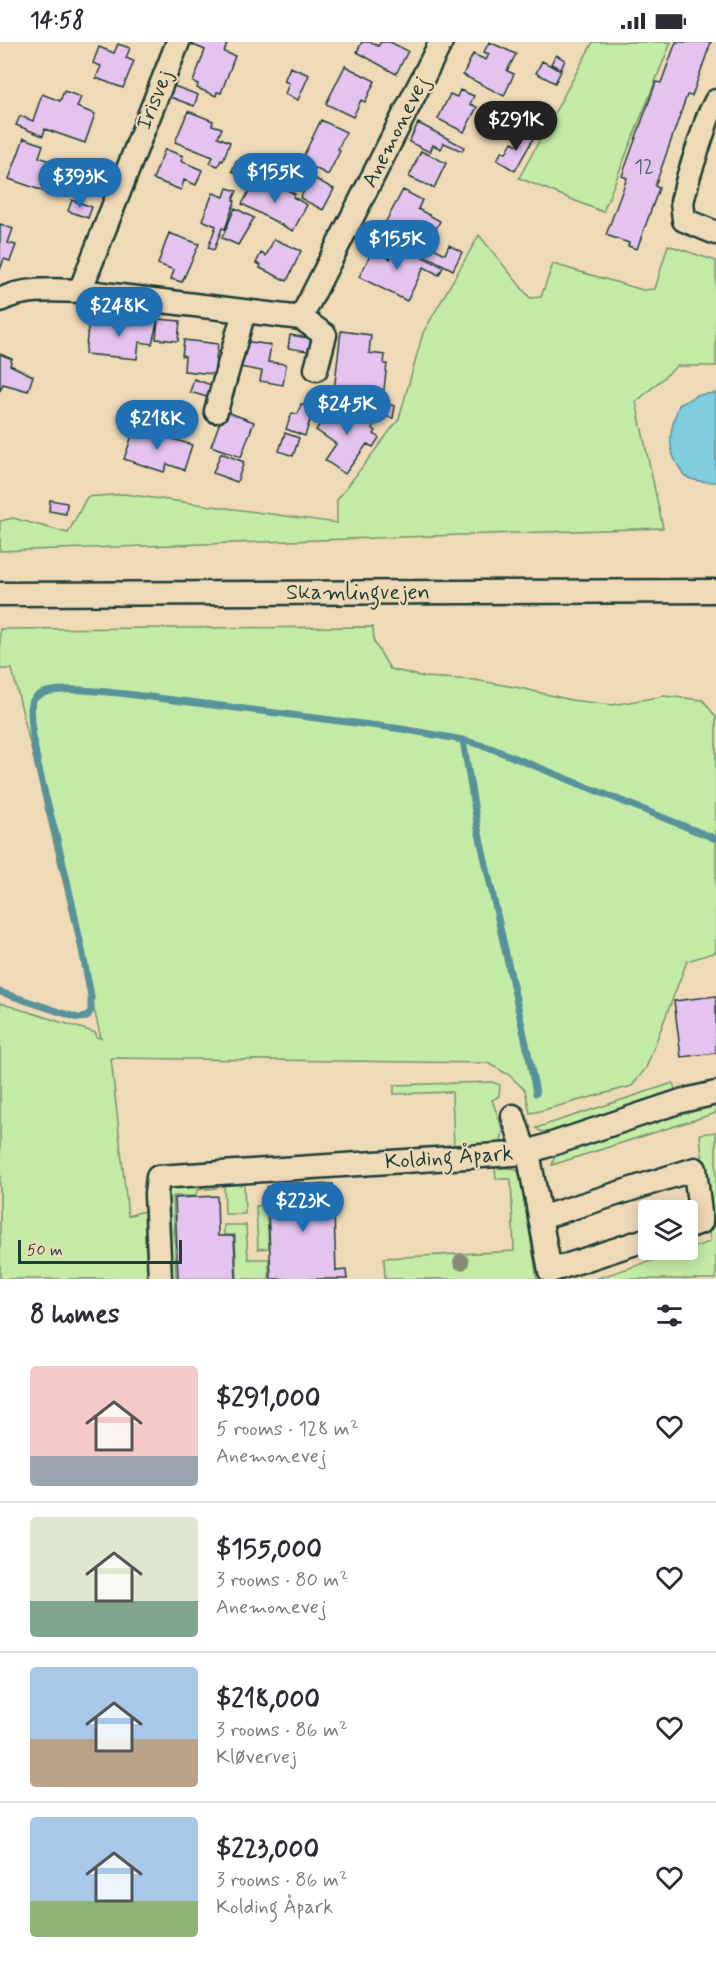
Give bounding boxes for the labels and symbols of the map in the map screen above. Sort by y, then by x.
street label: Irisvej [130,66,180,134]
street label: Anemonevej [356,71,437,193]
pin: $291K [474,101,558,152]
pin: $155K [233,153,317,204]
house number: 12 [634,154,654,181]
pin: $393K [38,158,122,209]
pin: $155K [355,220,439,271]
pin: $248K [77,287,161,338]
pin: $245K [305,385,389,436]
pin: $218K [115,400,199,451]
street label: Skamlingvejen [286,579,430,610]
street label: Kolding Åpark [384,1139,514,1179]
pin: $223K [261,1182,345,1233]
scale bar [18,1237,182,1264]

